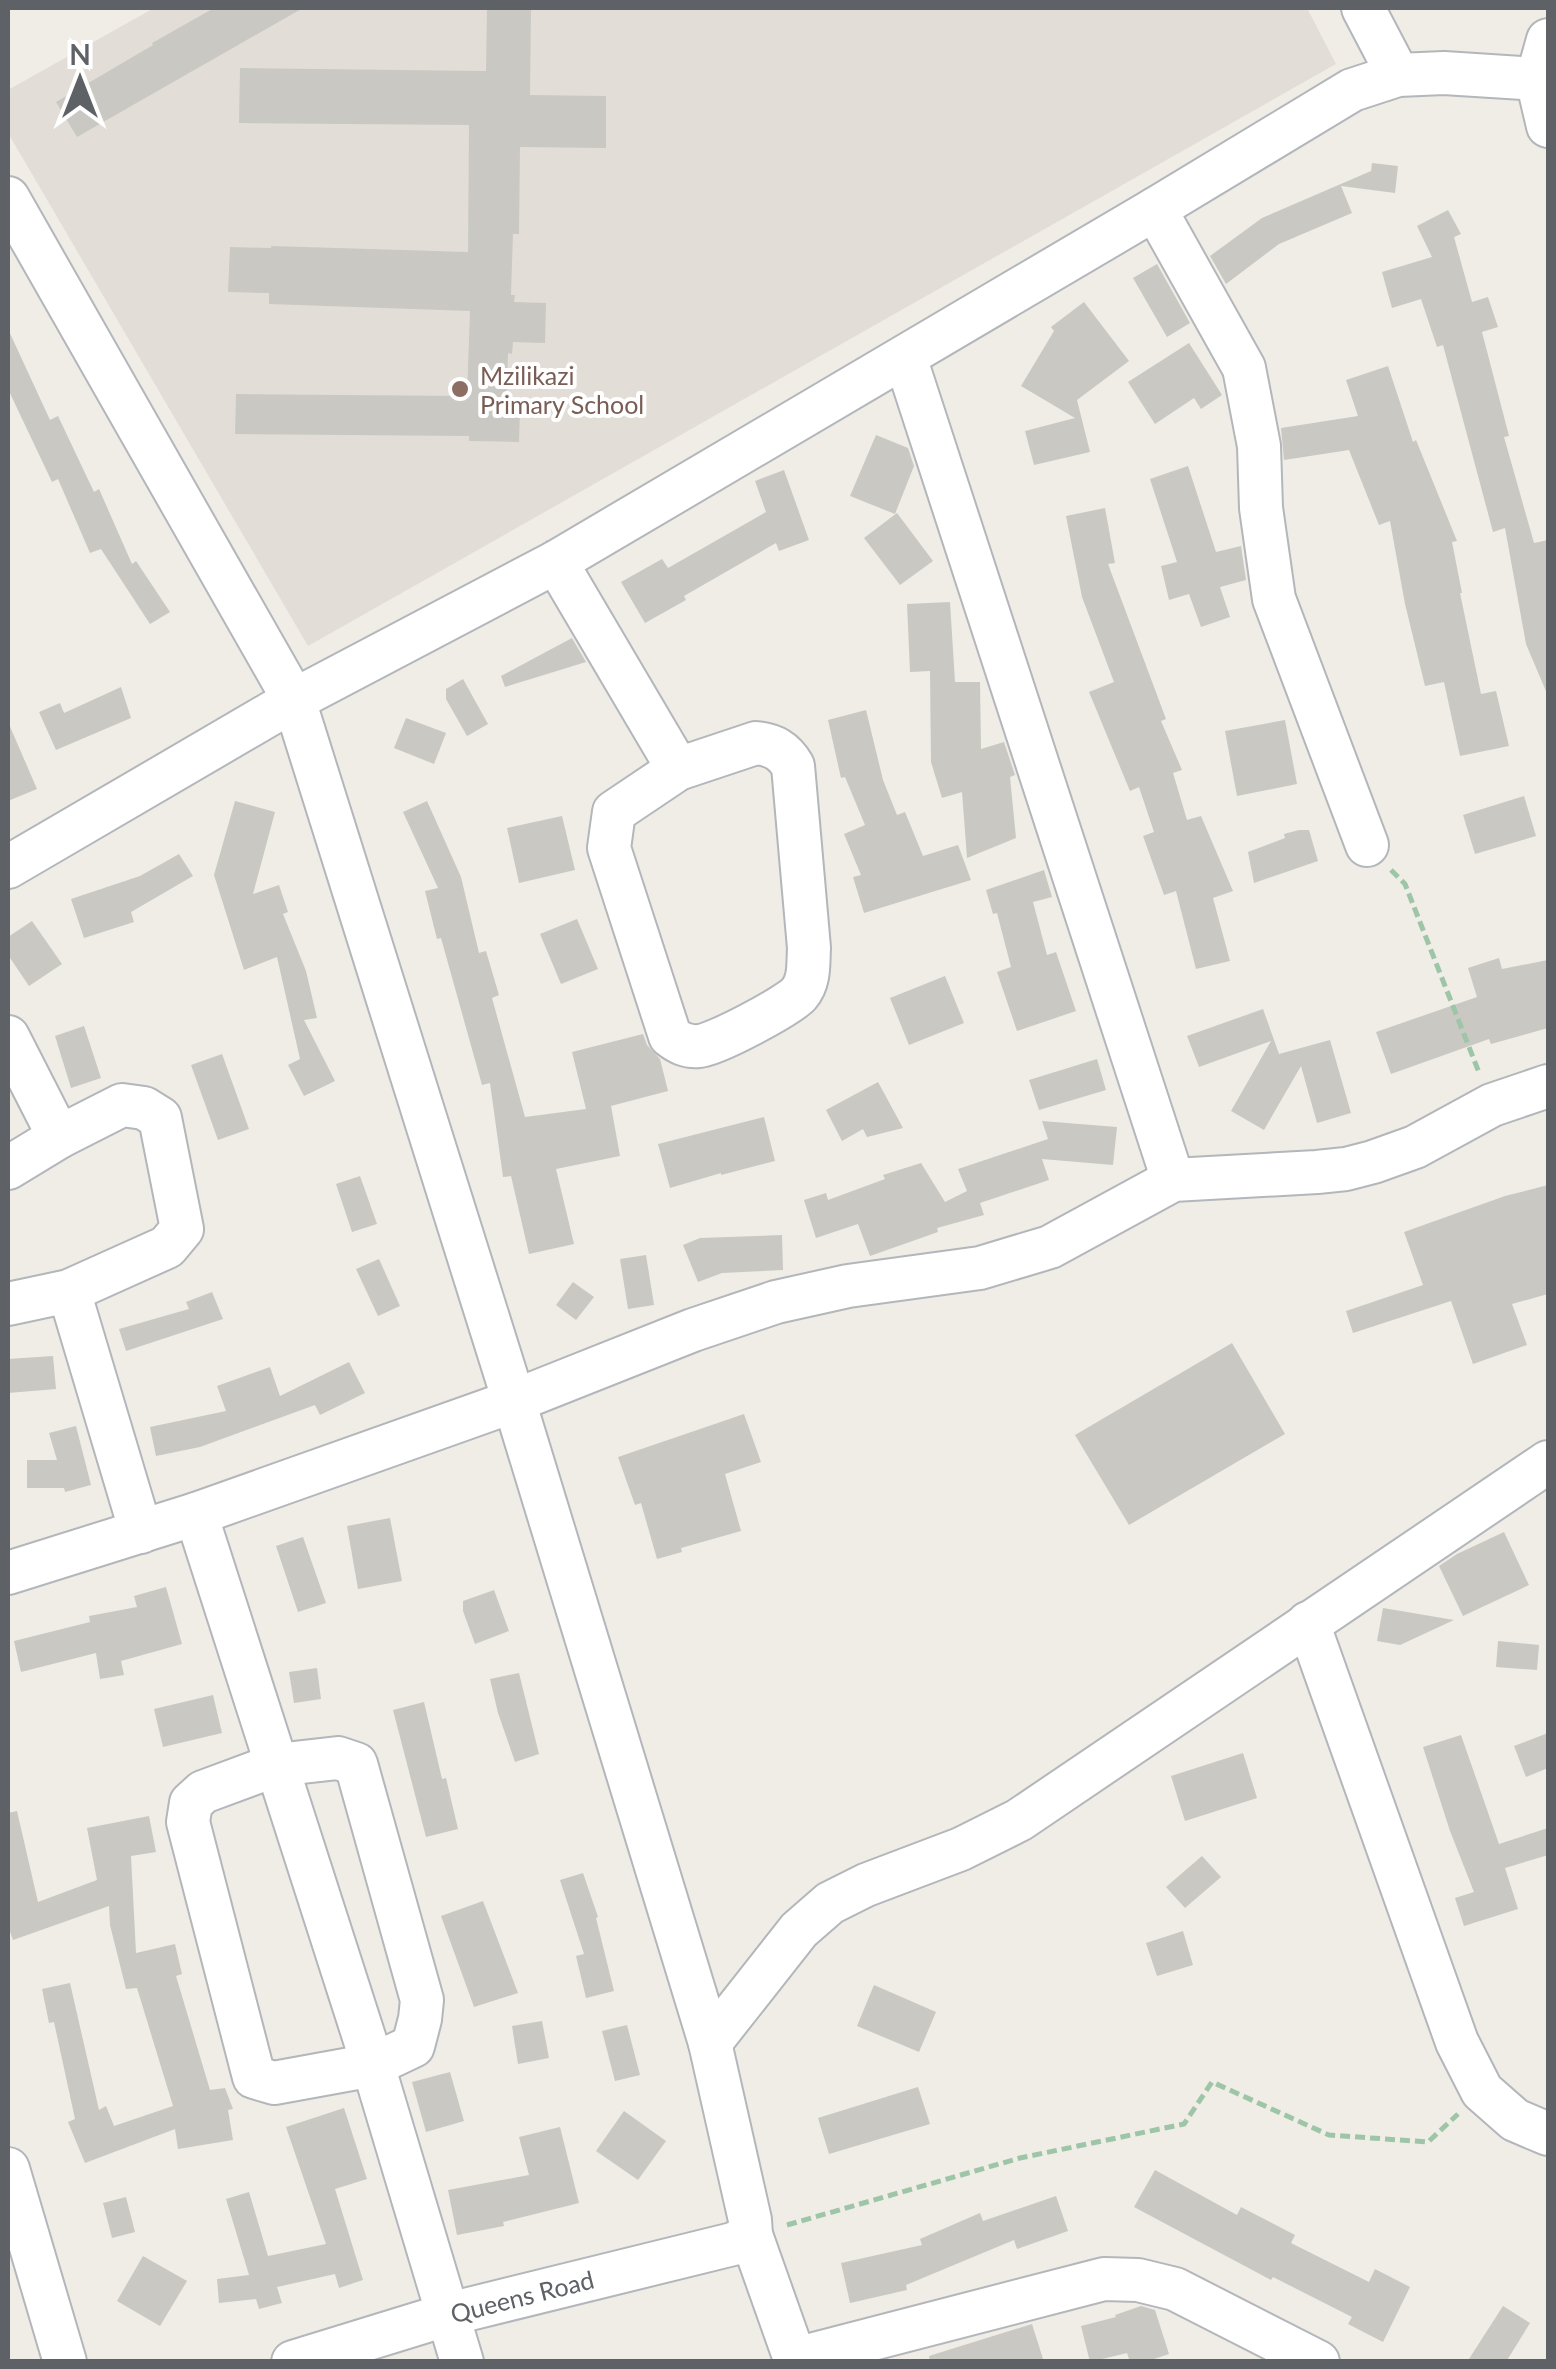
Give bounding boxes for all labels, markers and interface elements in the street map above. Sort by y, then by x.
north arrow [30,30,130,130]
text: N [69,37,91,71]
place label: Mzilikazi Primary School [480,360,644,419]
marker: Mzilikazi Primary School [449,378,471,400]
street label: Queens Road [447,2264,597,2328]

